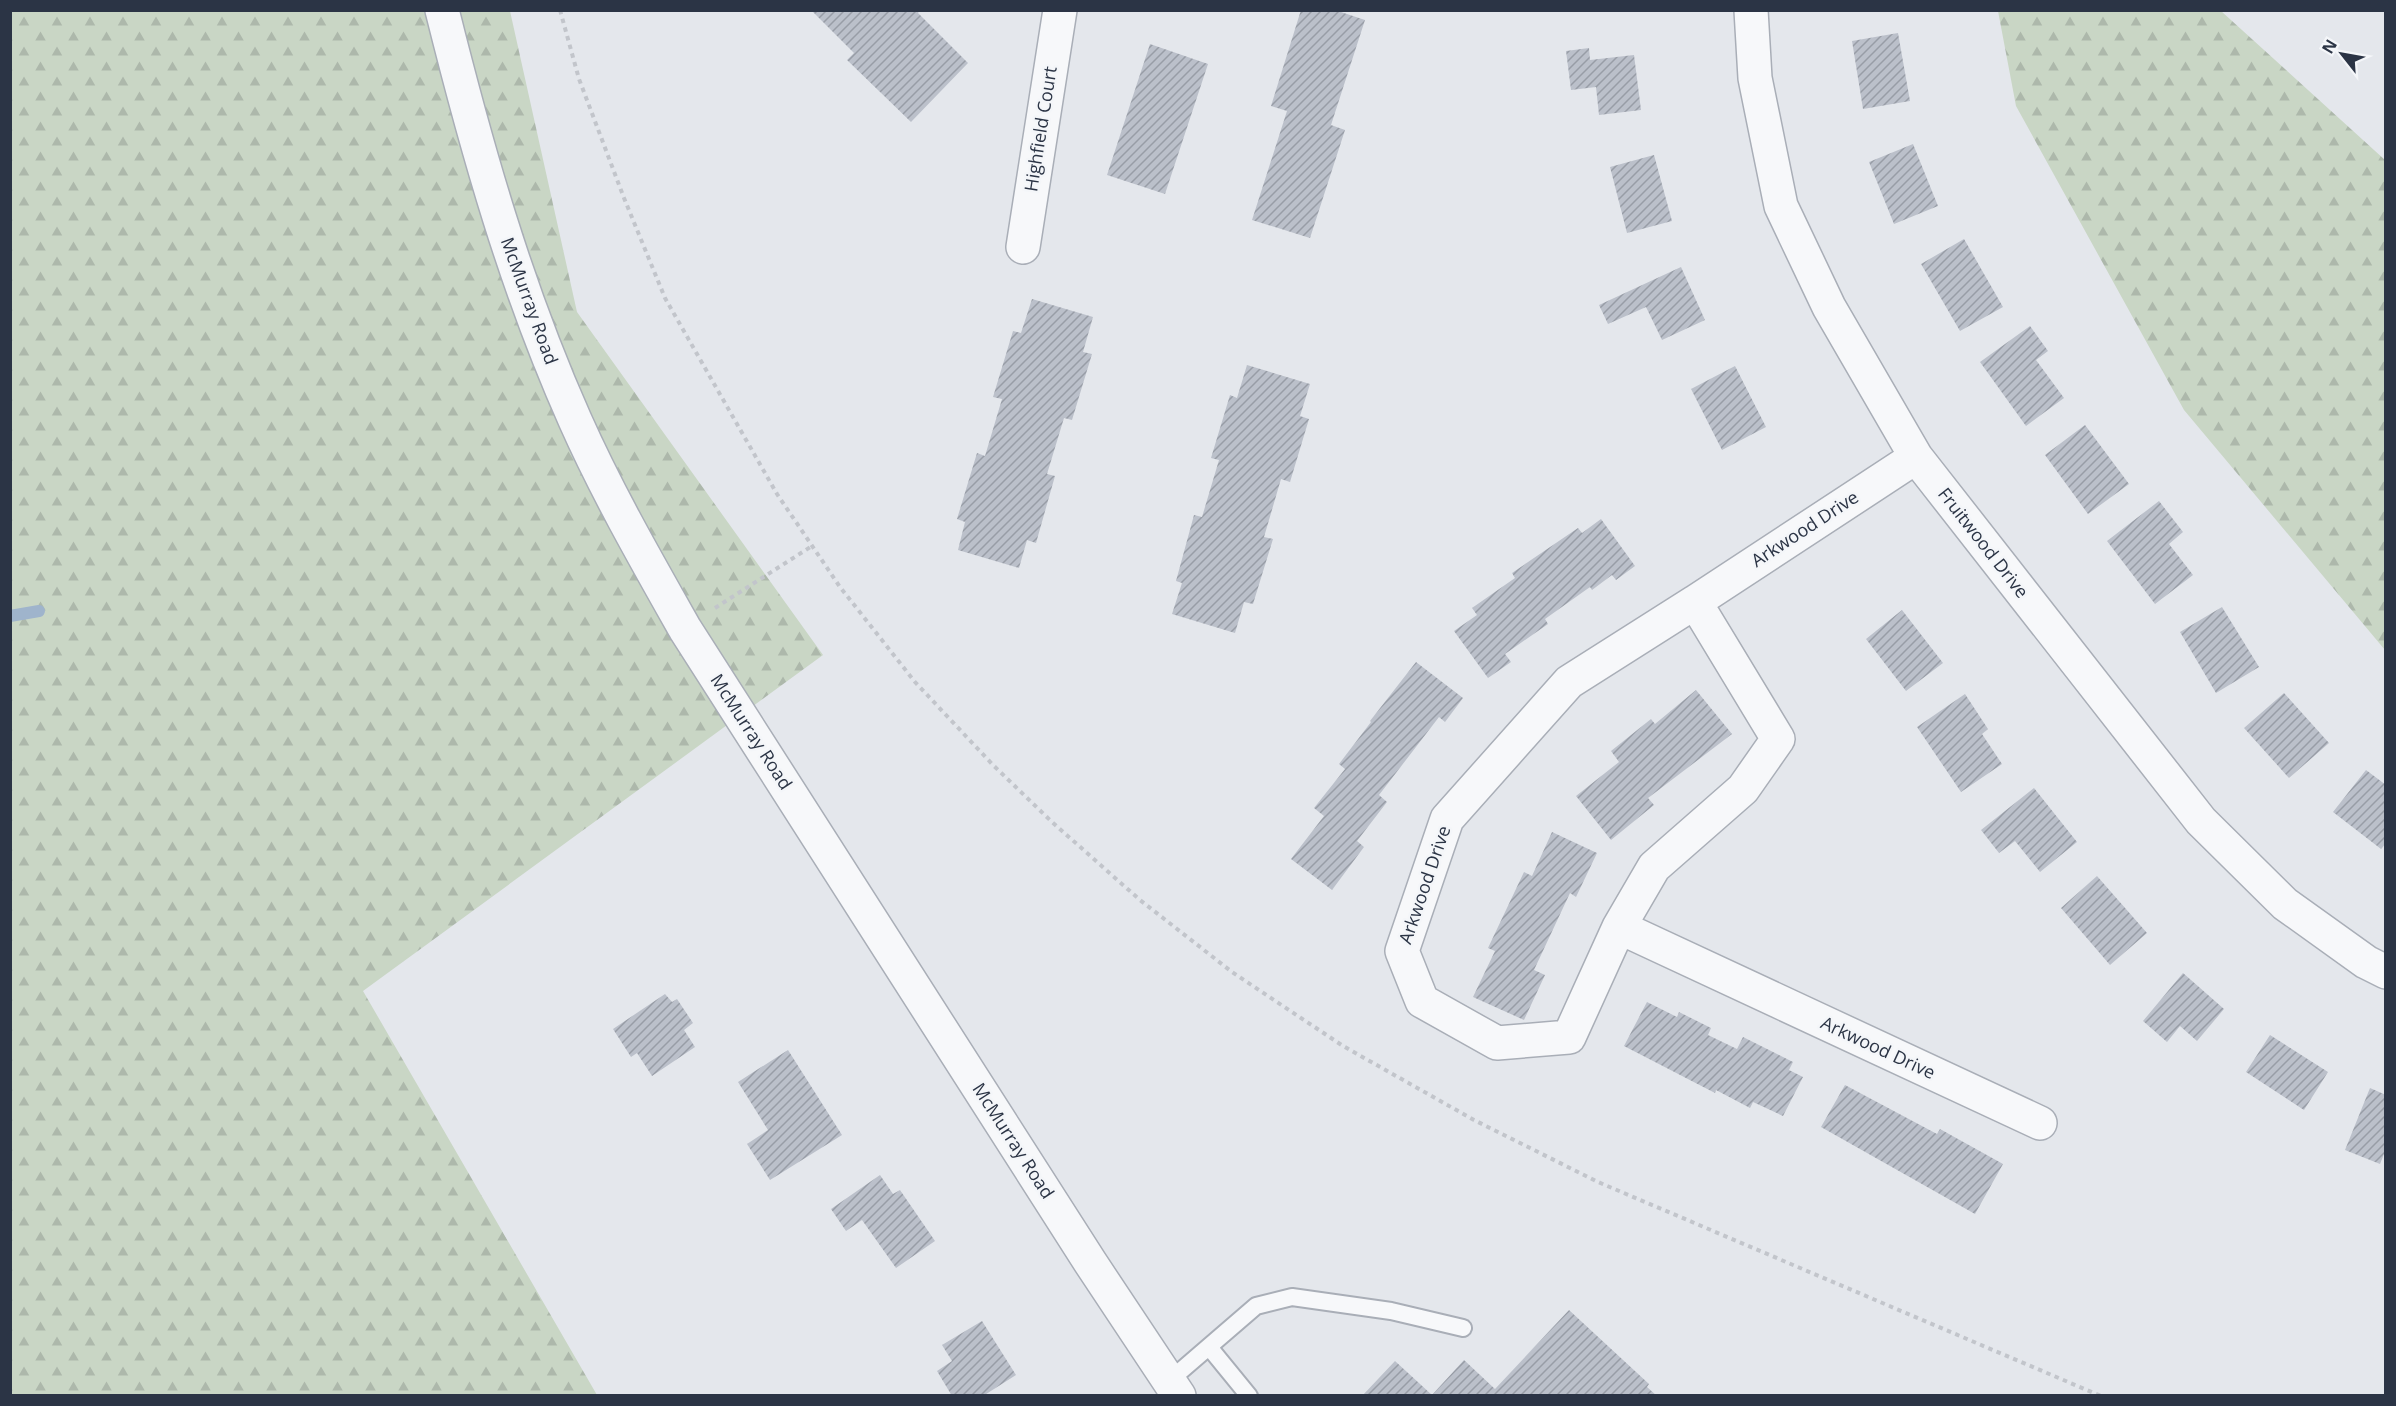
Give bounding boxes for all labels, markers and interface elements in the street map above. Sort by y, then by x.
north arrow [2312,24,2372,84]
text: N [2316,35,2342,58]
street label: Highfield Court [1018,64,1062,193]
street label: McMurray Road [496,234,564,367]
street label: Fruitwood Drive [1933,482,2034,603]
street label: Arkwood Drive [1746,484,1863,572]
street label: McMurray Road [705,669,798,794]
street label: Arkwood Drive [1393,822,1456,947]
street label: Arkwood Drive [1817,1010,1939,1084]
street label: McMurray Road [967,1078,1060,1203]

